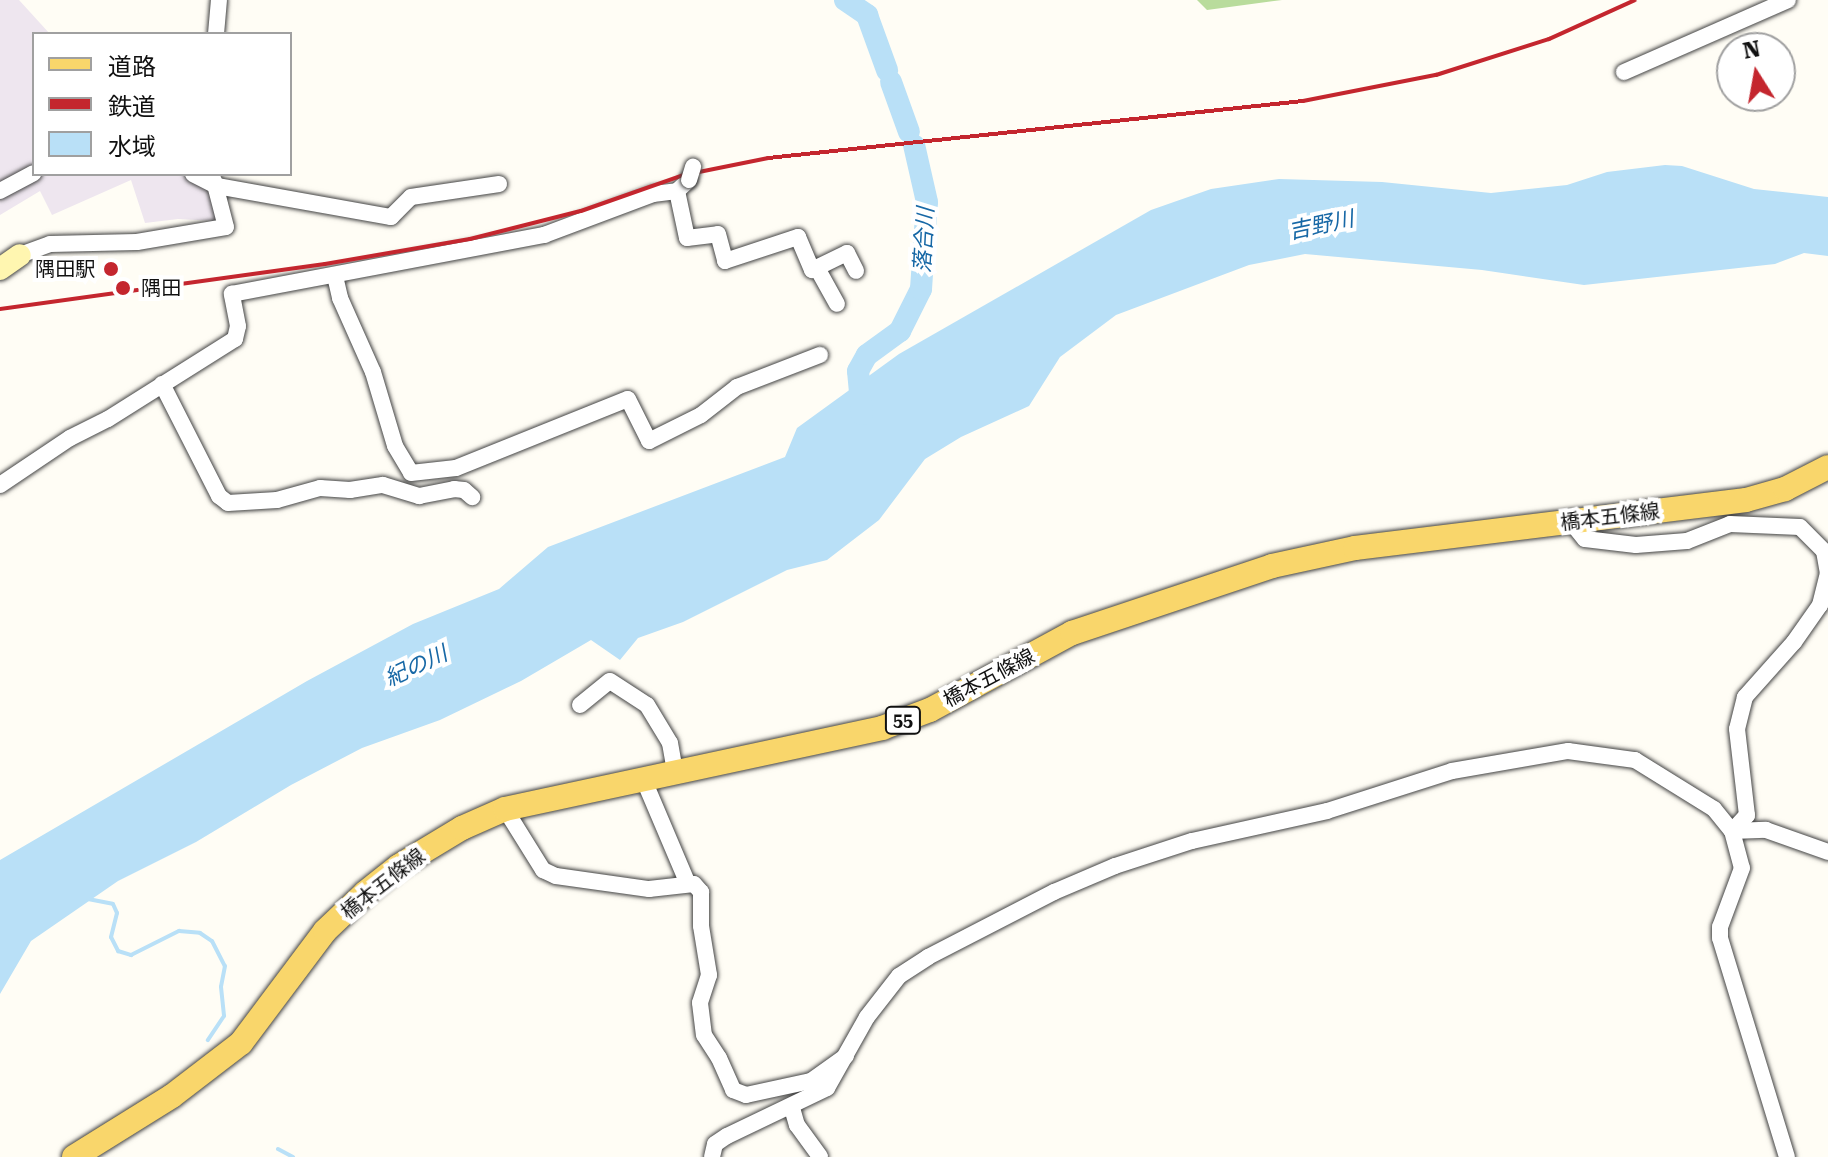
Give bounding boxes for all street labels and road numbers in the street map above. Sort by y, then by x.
street label: 橋本五條線 [1559,499,1661,535]
street label: 橋本五條線 [939,644,1039,712]
road number: 55 [883,706,923,734]
street label: 橋本五條線 [336,844,430,924]

